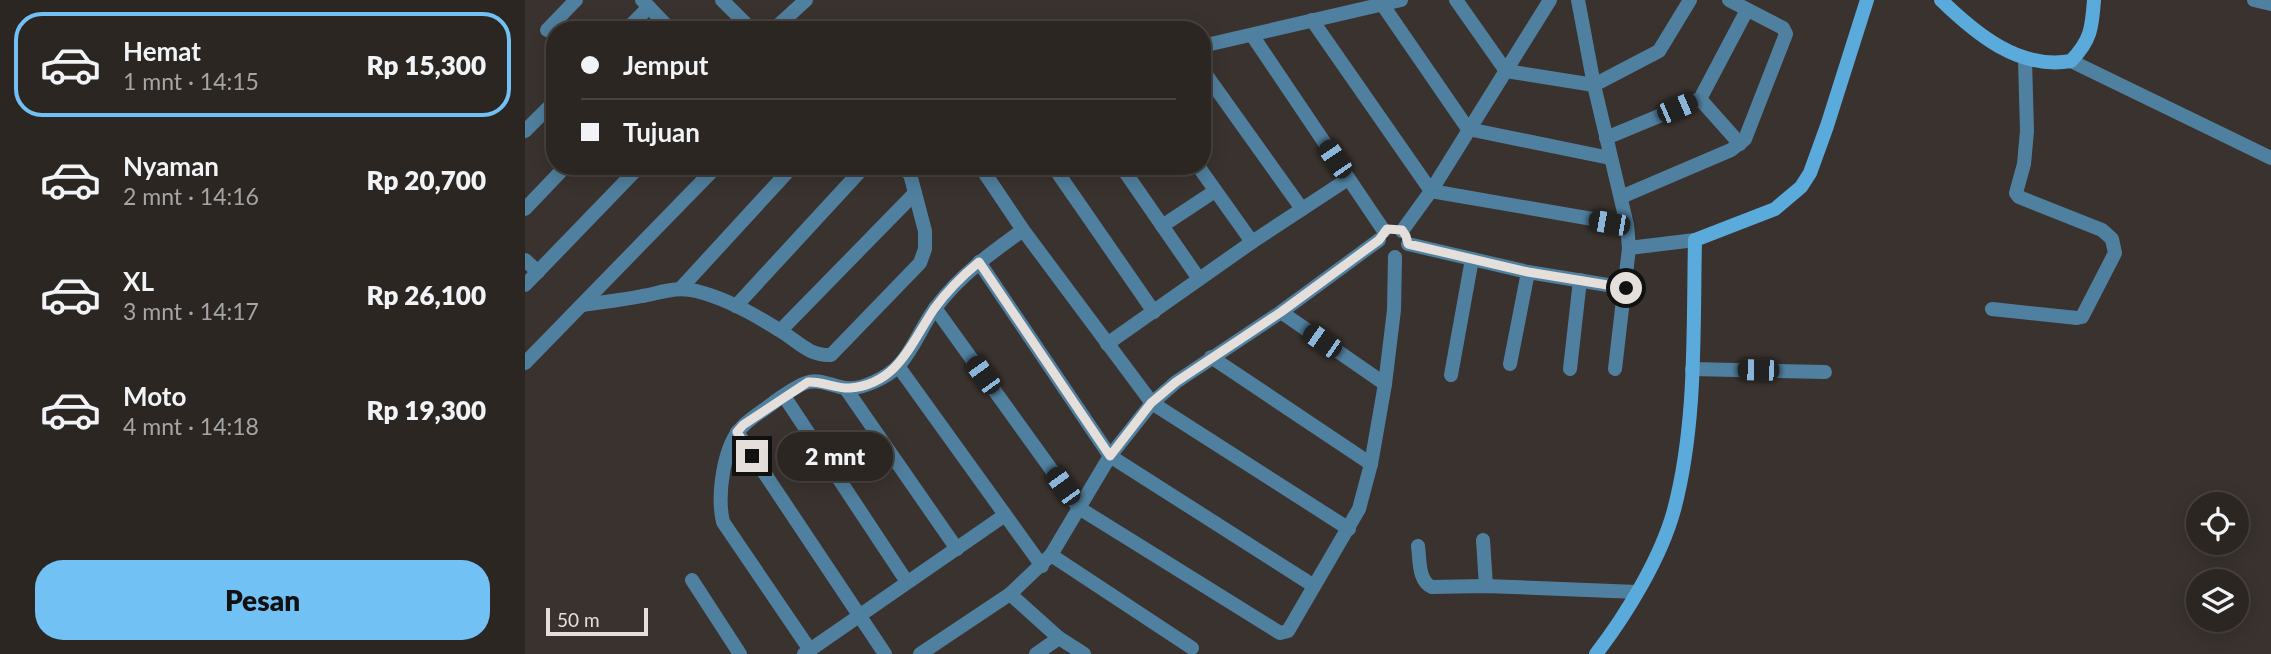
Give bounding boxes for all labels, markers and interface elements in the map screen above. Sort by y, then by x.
icon: car [39,33,102,96]
text: Hemat [123,35,201,67]
text: Rp 15,300 [366,49,486,81]
text: Jemput [623,49,709,81]
text: 1 mnt · 14:15 [123,67,259,95]
car [1654,90,1701,126]
text: Tujuan [623,116,700,148]
car [1315,136,1356,182]
icon: car [39,148,102,211]
text: Nyaman [123,150,219,182]
text: Rp 20,700 [366,164,486,196]
text: 2 mnt · 14:16 [123,182,259,210]
car [1587,209,1632,237]
icon: car [39,263,102,326]
text: XL [123,265,154,297]
route start [1610,272,1642,304]
text: Rp 26,100 [366,279,486,311]
text: 3 mnt · 14:17 [123,297,259,325]
car [1299,320,1346,362]
car [963,352,1004,398]
car [1737,359,1780,381]
icon: car [39,378,102,441]
text: Moto [123,380,186,412]
text: Rp 19,300 [366,394,486,426]
text: 4 mnt · 14:18 [123,412,259,440]
callout: 2 mnt [777,432,892,480]
route end [736,440,768,472]
text: 2 mnt [805,442,865,470]
car [1043,463,1084,509]
map controls [2186,492,2249,632]
button: locate [2186,492,2249,555]
button: Pesan [35,560,490,640]
button: layers [2186,569,2249,632]
scale bar [546,605,647,637]
text: 50 m [557,608,600,631]

